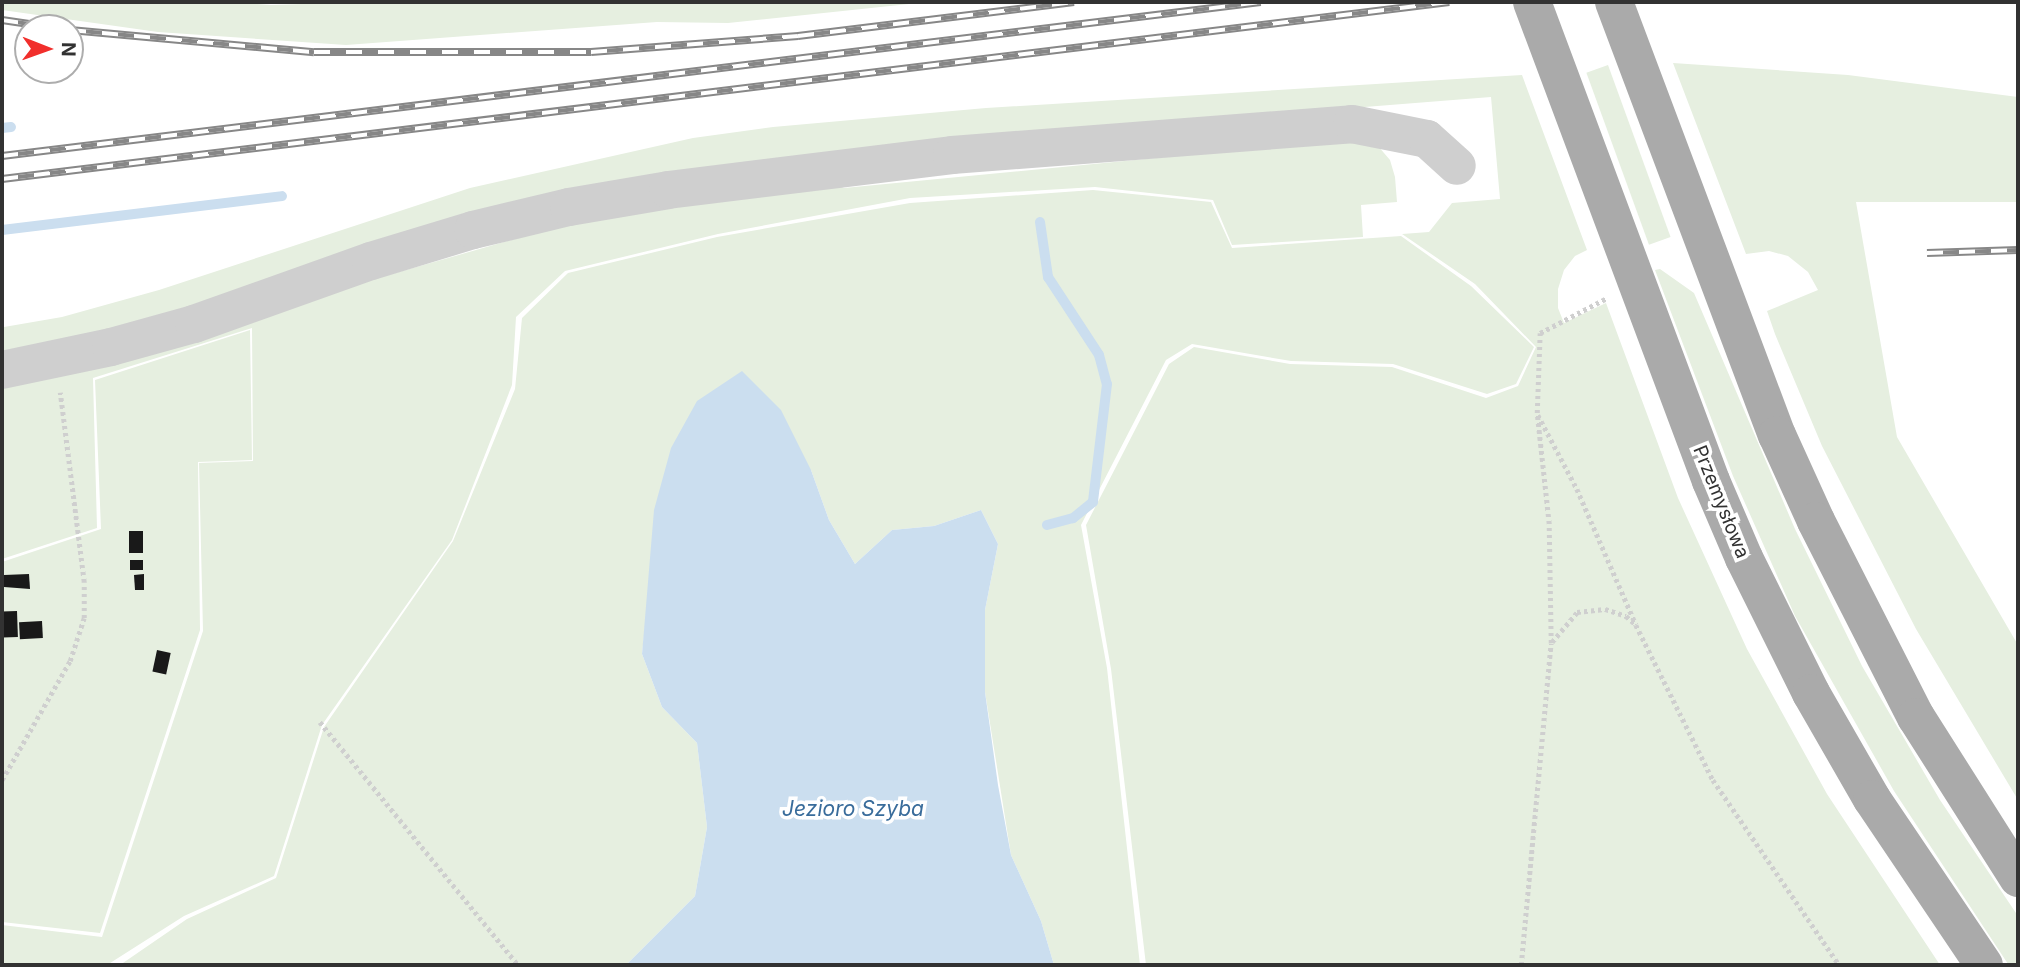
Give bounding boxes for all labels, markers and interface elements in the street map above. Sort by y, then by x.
north arrow [14,14,84,84]
text: N [57,42,80,57]
street label: Przemysłowa [1688,442,1754,562]
water label: Jezioro Szyba [782,796,924,822]

